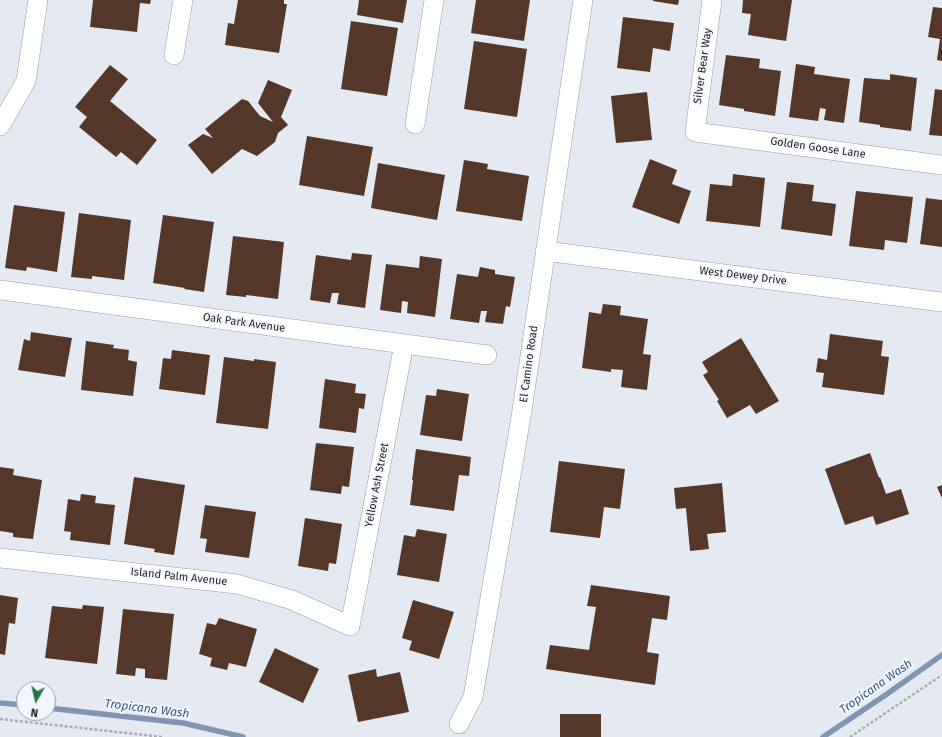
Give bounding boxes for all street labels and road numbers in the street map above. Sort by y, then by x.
street label: Silver Bear Way [691,27,715,105]
street label: Golden Goose Lane [770,135,866,161]
street label: West Dewey Drive [699,264,787,288]
street label: Oak Park Avenue [202,311,286,335]
street label: El Camino Road [517,325,541,403]
street label: Yellow Ash Street [362,442,392,528]
street label: Island Palm Avenue [130,565,228,589]

